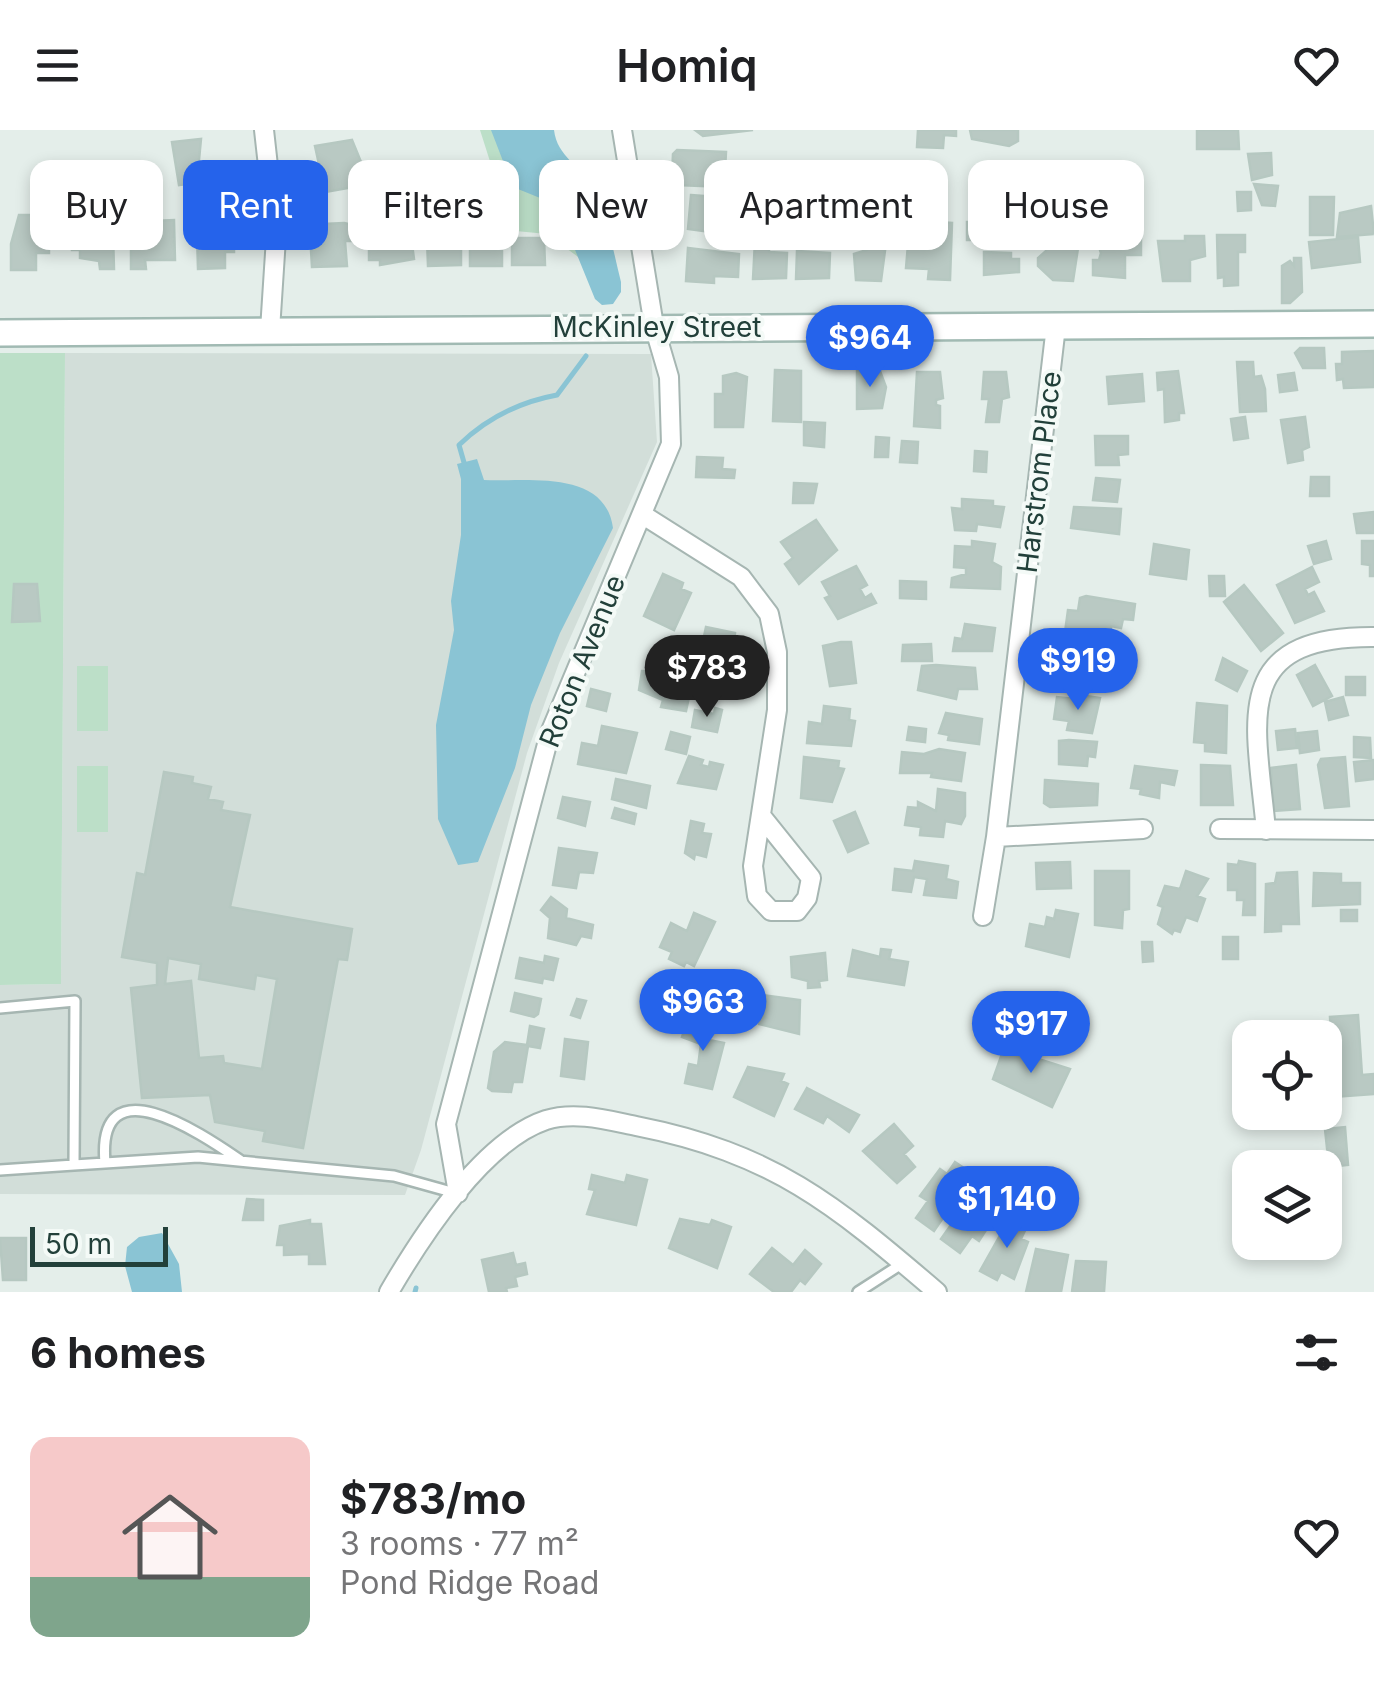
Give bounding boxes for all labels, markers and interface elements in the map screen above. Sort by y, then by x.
icon: menu [30,38,85,93]
text: Homiq [616,38,758,93]
icon: heart [1289,38,1344,93]
chip: Buy [30,160,163,250]
chip: Rent [183,160,328,250]
chip: Filters [348,160,519,250]
chip: New [539,160,684,250]
chip: Apartment [704,160,948,250]
chip: House [968,160,1144,250]
pin: $964 [811,305,929,390]
street label: McKinley Street [552,310,762,344]
text: $964 [828,318,912,357]
street label: Harstrom Place [1010,369,1068,575]
street label: Roton Avenue [532,570,632,752]
pin: $919 [1019,628,1137,713]
pin: $783 [648,635,766,720]
text: $919 [1040,641,1116,680]
text: $783 [667,648,747,687]
pin: $963 [644,969,762,1054]
text: $963 [661,982,745,1021]
pin: $917 [972,991,1090,1076]
text: $917 [994,1004,1068,1043]
map controls [1232,1020,1342,1260]
button: locate [1232,1020,1342,1130]
button: layers [1232,1150,1342,1260]
pin: $1,140 [926,1166,1088,1251]
text: $1,140 [957,1179,1057,1218]
scale bar [30,1222,168,1266]
text: 50 m [45,1227,112,1261]
icon: filters [1289,1325,1344,1380]
text: 6 homes [30,1327,206,1378]
text: $783/mo [340,1473,526,1524]
icon: home [110,1477,230,1597]
icon: heart [1289,1510,1344,1565]
text: 3 rooms · 77 m² [340,1524,579,1563]
text: Pond Ridge Road [340,1563,599,1602]

